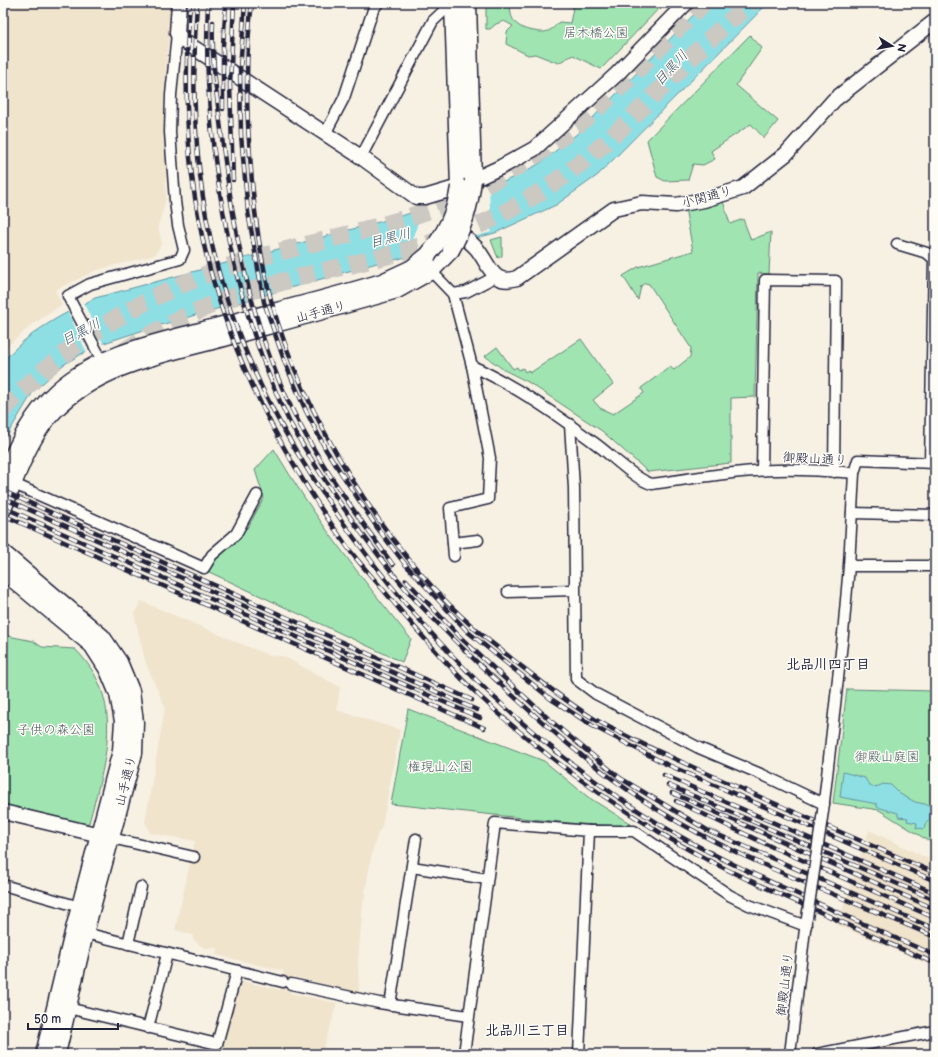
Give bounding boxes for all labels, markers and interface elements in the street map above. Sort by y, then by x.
park label: 居木橋公園 [563,25,629,41]
north arrow [872,26,912,66]
text: N [894,43,908,53]
water label: 目黒川 [650,47,692,89]
street label: 小関通り [680,183,734,211]
water label: 目黒川 [368,225,412,251]
street label: 山手通り [294,298,348,326]
water label: 目黒川 [58,315,104,349]
street label: 御殿山通り [782,449,848,469]
district label: 北品川四丁目 [786,656,870,673]
park label: 子供の森公園 [17,722,95,738]
park label: 御殿山庭園 [854,749,920,765]
street label: 山手通り [112,754,140,808]
park label: 権現山公園 [407,759,473,775]
street label: 御殿山通り [773,951,797,1017]
scale bar [28,1005,118,1031]
text: 50 m [34,1012,61,1027]
district label: 北品川三丁目 [485,1022,569,1039]

